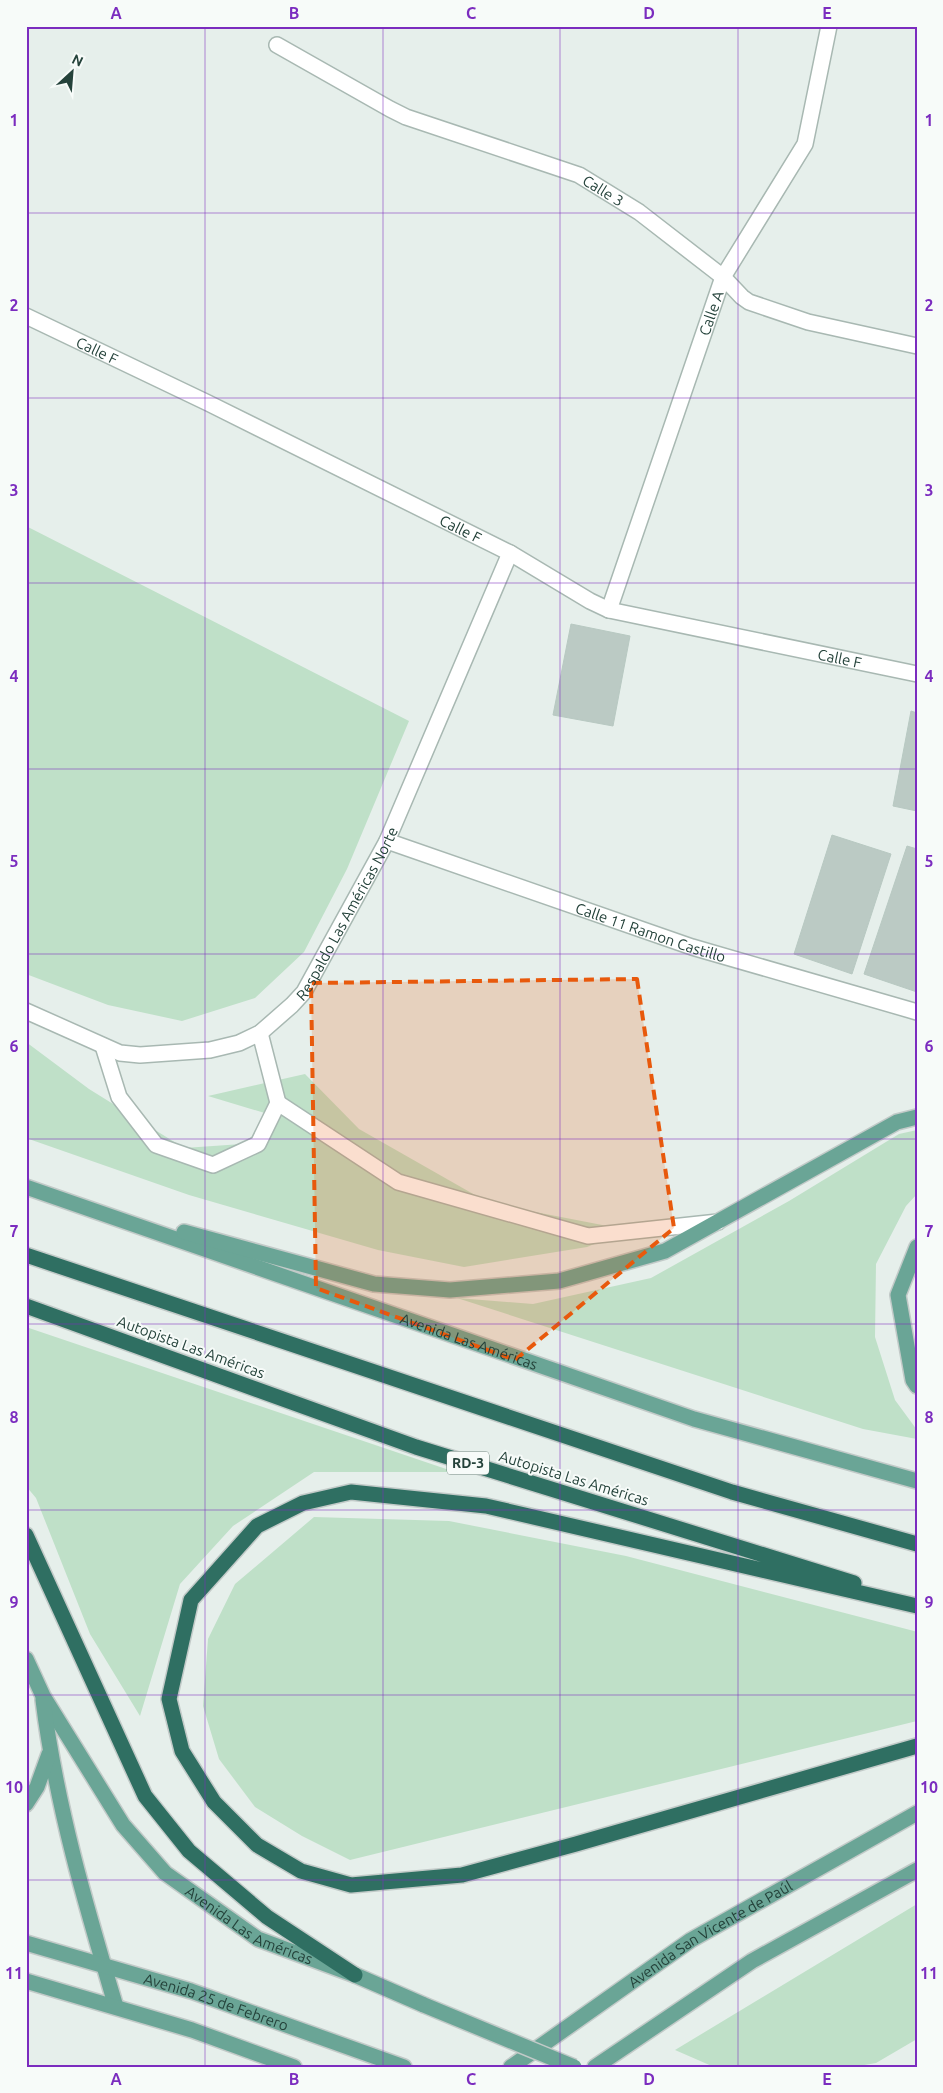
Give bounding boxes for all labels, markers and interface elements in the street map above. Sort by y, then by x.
text: A [110,4,122,22]
text: B [289,4,299,22]
text: C [466,4,476,22]
text: D [643,4,655,22]
text: E [822,4,832,22]
north arrow [48,48,98,98]
text: N [69,51,86,70]
text: 1 [9,111,19,129]
text: 1 [924,111,934,129]
street label: Calle 3 [580,171,627,209]
street label: Calle A [695,288,726,338]
text: 2 [9,296,19,314]
text: 2 [924,296,934,314]
street label: Calle F [74,333,121,367]
text: 3 [9,481,19,499]
text: 3 [924,481,934,499]
street label: Calle F [437,511,485,546]
street label: Calle F [816,645,863,671]
text: 4 [9,667,19,685]
text: 4 [924,667,934,685]
street label: Respaldo Las Américas Norte [292,824,401,1004]
text: 5 [9,852,19,870]
text: 5 [924,852,934,870]
street label: Calle 11 Ramon Castillo [573,899,728,965]
text: 6 [9,1037,19,1055]
text: 6 [924,1037,934,1055]
text: 7 [9,1222,19,1240]
text: 7 [924,1222,934,1240]
street label: Avenida Las Américas [398,1309,540,1373]
street label: Autopista Las Américas [115,1312,267,1382]
text: 8 [9,1408,19,1426]
text: 8 [924,1408,934,1426]
street label: Autopista Las Américas [497,1447,651,1509]
road number: RD-3 [447,1452,489,1475]
text: 9 [9,1593,19,1611]
text: 9 [924,1593,934,1611]
text: 10 [5,1778,23,1796]
text: 10 [920,1778,938,1796]
street label: Avenida San Vicente de Paúl [625,1876,795,1990]
street label: Avenida Las Américas [183,1882,315,1967]
text: 11 [5,1964,23,1982]
text: 11 [920,1964,938,1982]
street label: Avenida 25 de Febrero [142,1969,291,2034]
text: A [110,2070,122,2088]
text: B [289,2070,299,2088]
text: C [466,2070,476,2088]
text: D [643,2070,655,2088]
text: E [822,2070,832,2088]

